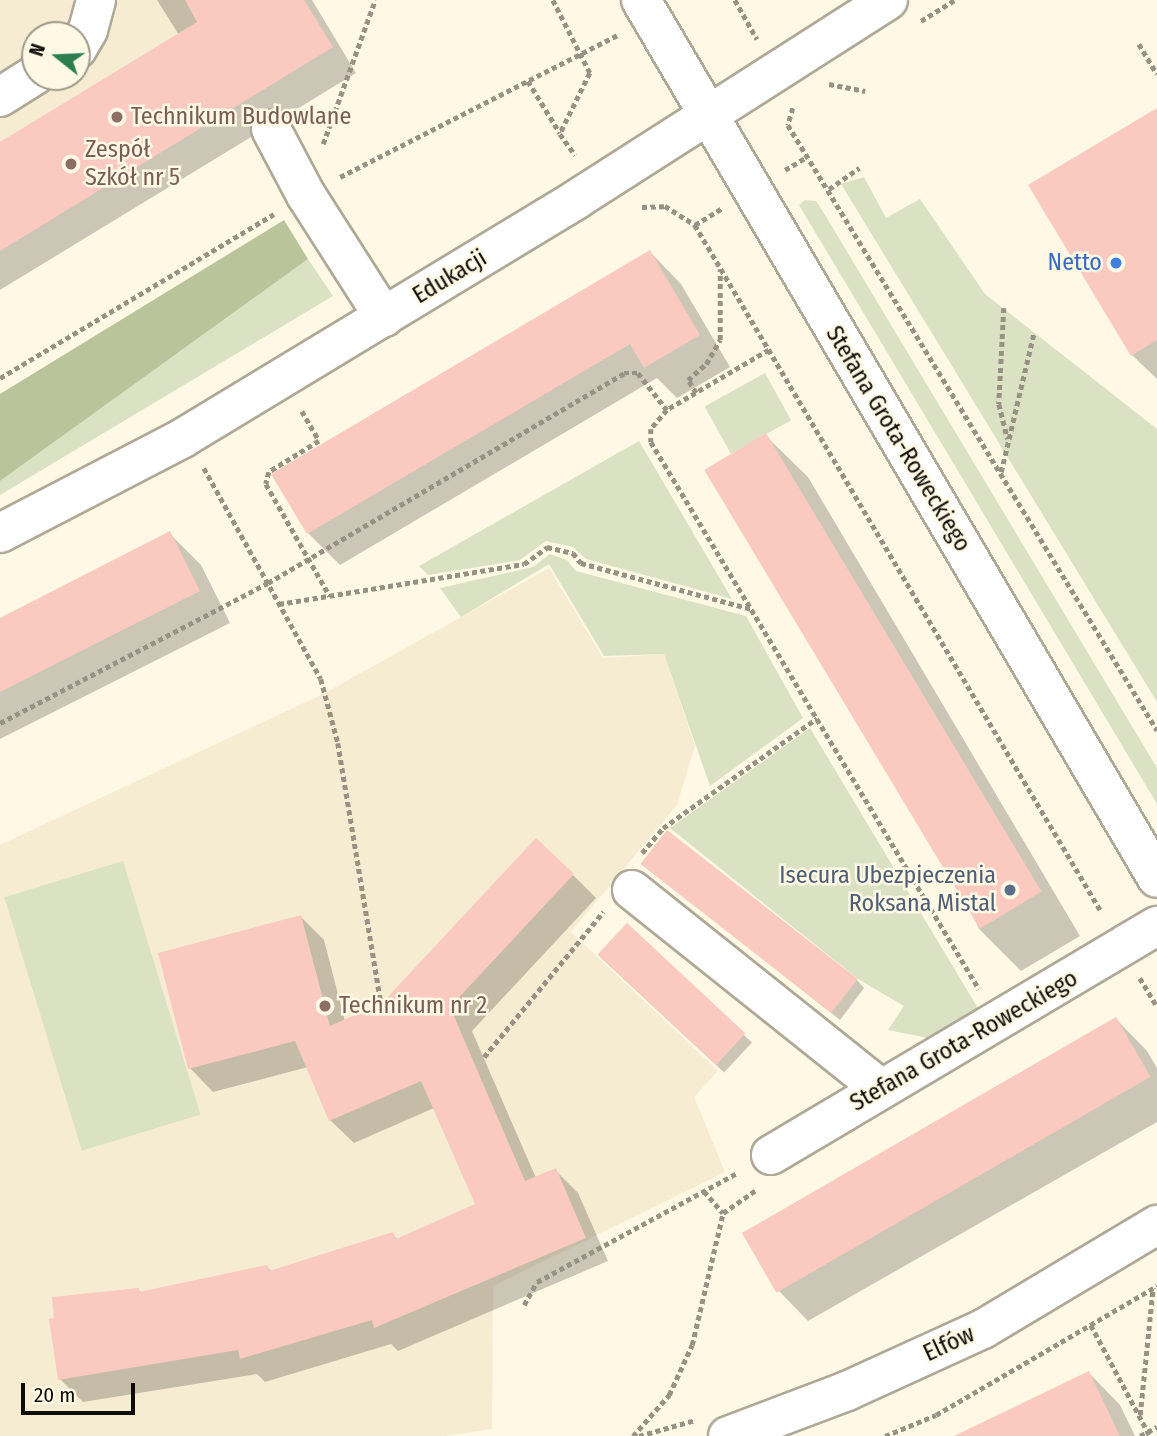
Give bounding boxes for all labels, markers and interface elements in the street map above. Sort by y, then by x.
north arrow [21,21,91,91]
text: N [25,41,50,59]
place label: Technikum Budowlane [131,103,351,131]
marker: Technikum Budowlane [109,109,125,125]
place label: Zespół Szkół nr 5 [85,136,180,192]
marker: Zespół Szkół nr 5 [63,156,79,172]
street label: Edukacji [408,244,492,310]
place label: Netto [1048,249,1102,277]
marker: Netto [1108,255,1124,271]
street label: Stefana Grota-Roweckiego [819,321,977,557]
place label: Isecura Ubezpieczenia Roksana Mistal [779,862,996,918]
marker: Isecura Ubezpieczenia Roksana Mistal [1002,882,1018,898]
street label: Stefana Grota-Roweckiego [845,964,1083,1118]
place label: Technikum nr 2 [339,992,487,1020]
marker: Technikum nr 2 [317,998,333,1014]
street label: Elfów [919,1320,979,1368]
scale bar [24,1370,138,1414]
text: 20 m [34,1382,75,1408]

